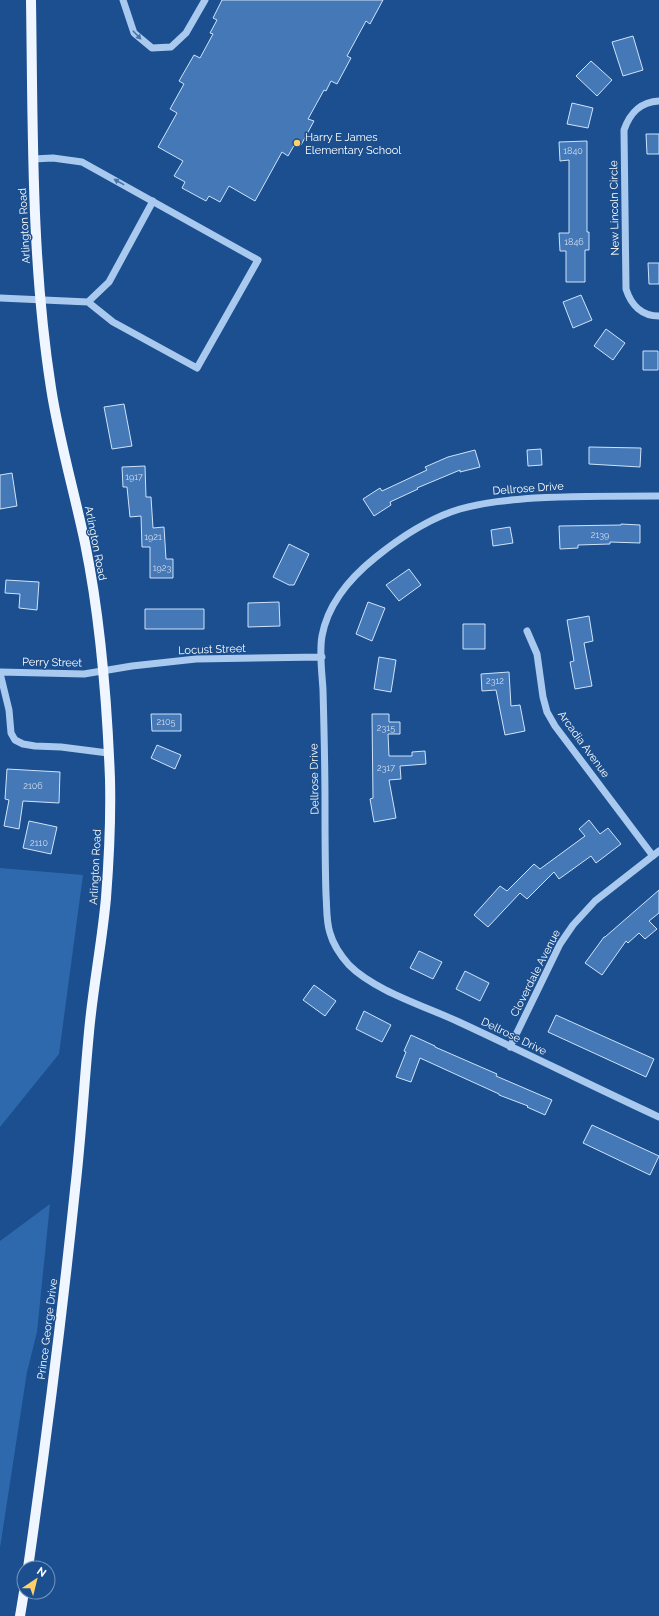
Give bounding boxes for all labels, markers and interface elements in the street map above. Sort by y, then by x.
one-way arrow [133,30,142,40]
place label: Harry E James Elementary School [305,131,401,157]
marker: Harry E James Elementary School [292,138,302,148]
house number: 1840 [563,146,583,156]
street label: New Lincoln Circle [607,160,622,256]
one-way arrow [113,179,125,185]
street label: Arlington Road [16,188,33,264]
house number: 1846 [564,237,584,247]
house number: 1917 [125,472,143,482]
street label: Dellrose Drive [492,479,565,497]
street label: Arlington Road [82,505,109,582]
house number: 2139 [591,530,609,540]
house number: 1921 [144,532,162,542]
house number: 1923 [153,563,172,573]
street label: Locust Street [178,642,246,657]
street label: Perry Street [22,655,82,670]
house number: 2312 [486,676,504,686]
street label: Arcadia Avenue [555,708,613,781]
house number: 2105 [157,717,176,727]
house number: 2315 [377,723,395,733]
street label: Dellrose Drive [307,743,322,815]
house number: 2317 [377,763,395,773]
house number: 2106 [23,781,43,791]
street label: Arlington Road [87,829,104,905]
house number: 2110 [30,838,48,848]
street label: Cloverdale Avenue [508,927,563,1019]
street label: Dellrose Drive [479,1015,549,1058]
street label: Prince George Drive [35,1277,60,1380]
north arrow [16,1560,56,1600]
text: N [34,1564,49,1580]

